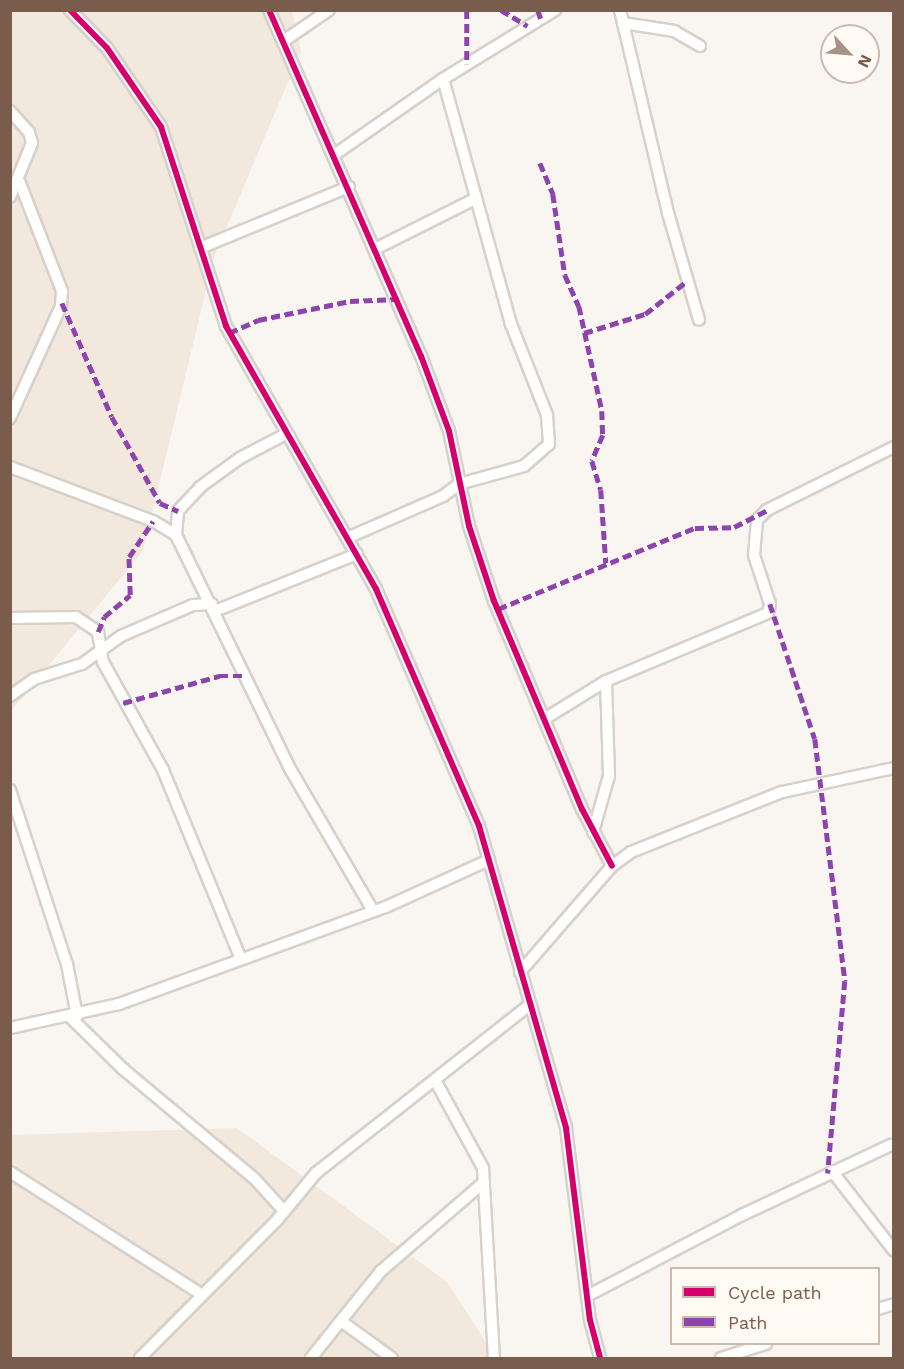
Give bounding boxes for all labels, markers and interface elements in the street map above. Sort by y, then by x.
north arrow [820,24,880,84]
text: N [854,52,876,71]
legend [670,1267,880,1345]
text: Cycle path [728,1282,822,1303]
text: Path [728,1312,768,1333]

